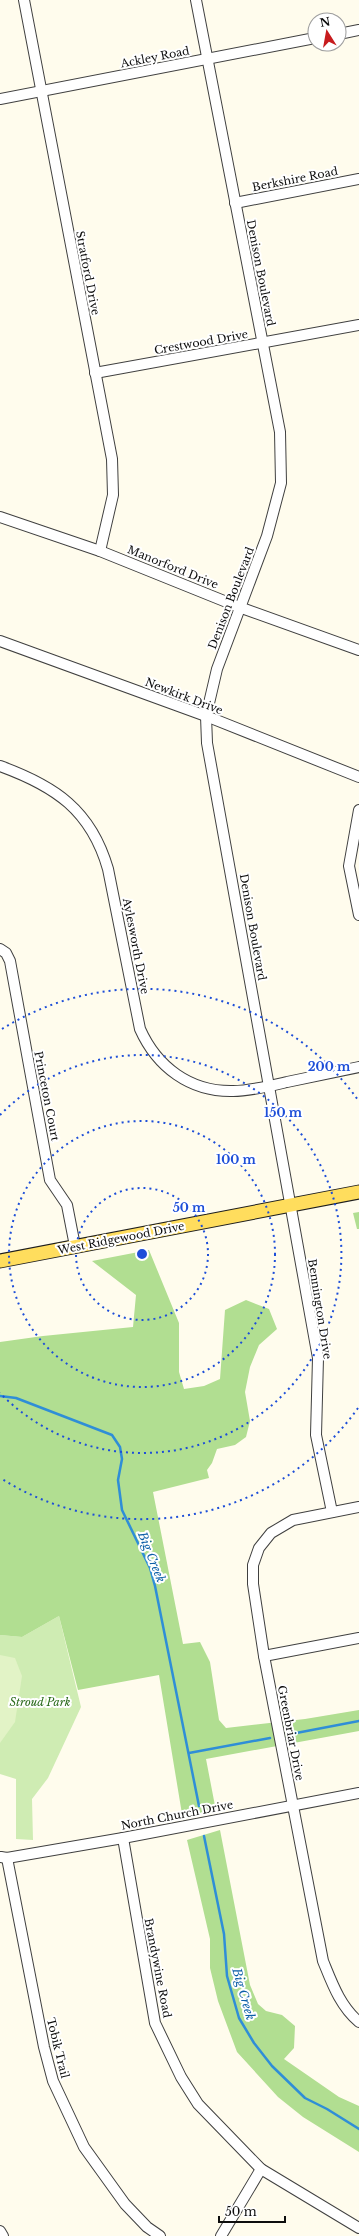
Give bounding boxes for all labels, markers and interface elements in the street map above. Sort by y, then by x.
north arrow [307,12,347,52]
text: N [319,14,332,30]
street label: Ackley Road [118,43,191,71]
street label: Berkshire Road [251,164,340,194]
street label: Denison Boulevard [244,219,278,328]
street label: Stratford Drive [73,230,103,316]
street label: Crestwood Drive [153,327,249,357]
street label: Manorford Drive [125,542,221,592]
street label: Denison Boulevard [205,544,257,651]
street label: Newkirk Drive [143,675,225,717]
street label: Denison Boulevard [237,872,269,982]
street label: Aylesworth Drive [120,896,152,995]
street label: Princeton Court [31,1050,63,1143]
text: 200 m [308,1059,351,1074]
text: 150 m [264,1105,303,1120]
text: 100 m [216,1152,257,1167]
text: 50 m [173,1200,206,1215]
street label: West Ridgewood Drive [55,1219,186,1257]
centre of rings [135,1247,149,1261]
street label: Bennington Drive [305,1258,335,1360]
water label: Big Creek [135,1528,169,1585]
street label: Greenbriar Drive [275,1684,307,1782]
park label: Stroud Park [10,1695,71,1709]
street label: North Church Drive [120,1797,234,1833]
street label: Brandywine Road [141,1917,175,2020]
water label: Big Creek [229,1965,259,2022]
street label: Tobik Trail [44,2016,72,2080]
scale bar [219,2198,285,2224]
text: 50 m [225,2204,257,2219]

